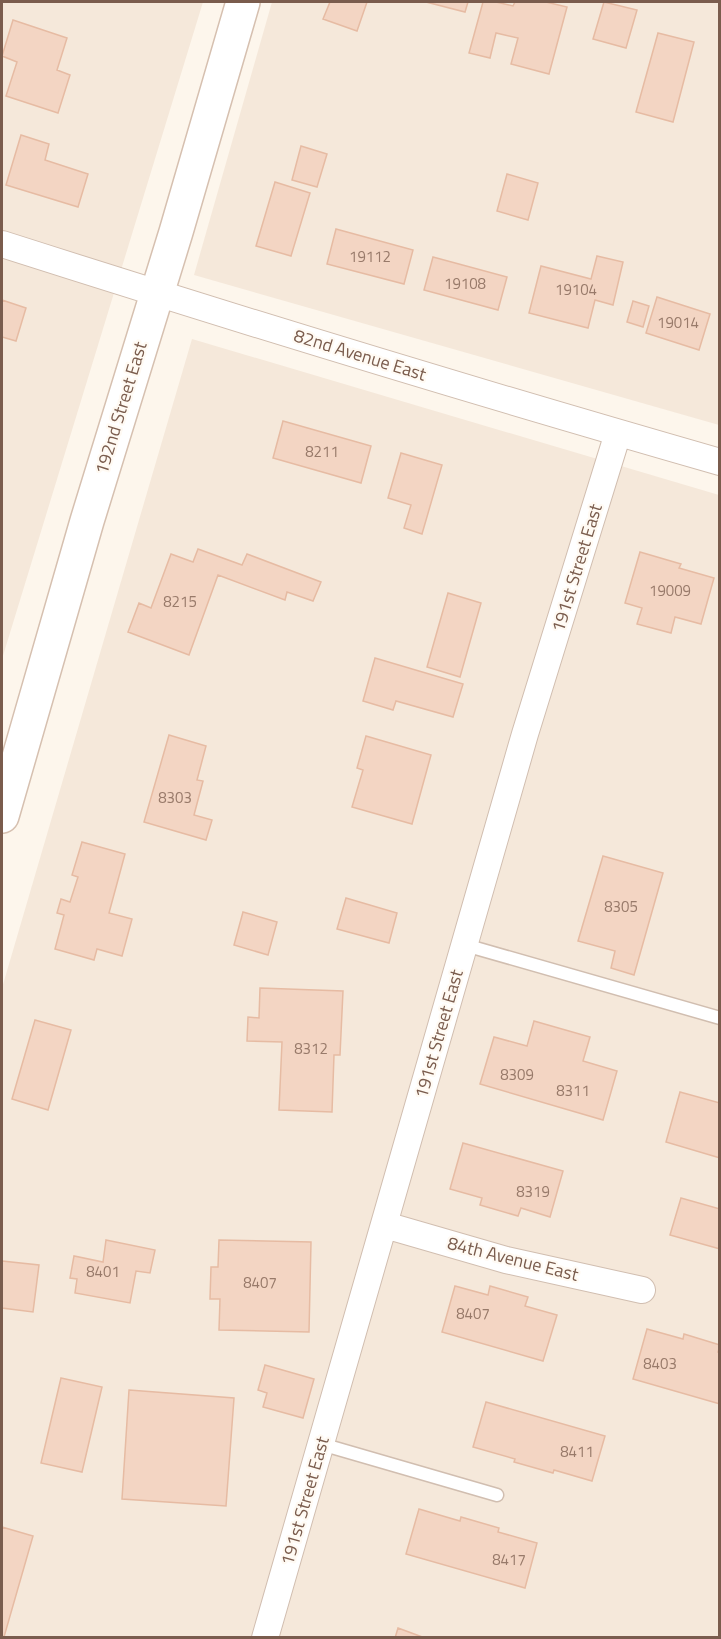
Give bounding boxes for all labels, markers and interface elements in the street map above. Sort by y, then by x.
house number: 19112 [349,245,391,268]
house number: 19108 [444,272,486,295]
house number: 19104 [555,278,597,301]
house number: 19014 [657,311,699,334]
street label: 82nd Avenue East [291,322,430,388]
street label: 192nd Street East [88,338,154,478]
house number: 8211 [305,440,339,463]
street label: 191st Street East [544,500,609,635]
house number: 19009 [649,579,691,602]
house number: 8215 [163,590,197,613]
house number: 8303 [158,786,192,809]
house number: 8305 [604,895,638,918]
street label: 191st Street East [407,966,470,1101]
house number: 8312 [294,1037,328,1060]
house number: 8309 [500,1063,534,1086]
house number: 8311 [556,1079,590,1102]
house number: 8319 [516,1180,550,1203]
street label: 84th Avenue East [445,1229,582,1288]
house number: 8401 [86,1260,120,1283]
house number: 8407 [243,1271,277,1294]
house number: 8407 [456,1302,490,1325]
house number: 8403 [643,1352,677,1375]
street label: 191st Street East [273,1433,336,1568]
house number: 8411 [560,1440,594,1463]
house number: 8417 [492,1548,526,1571]

